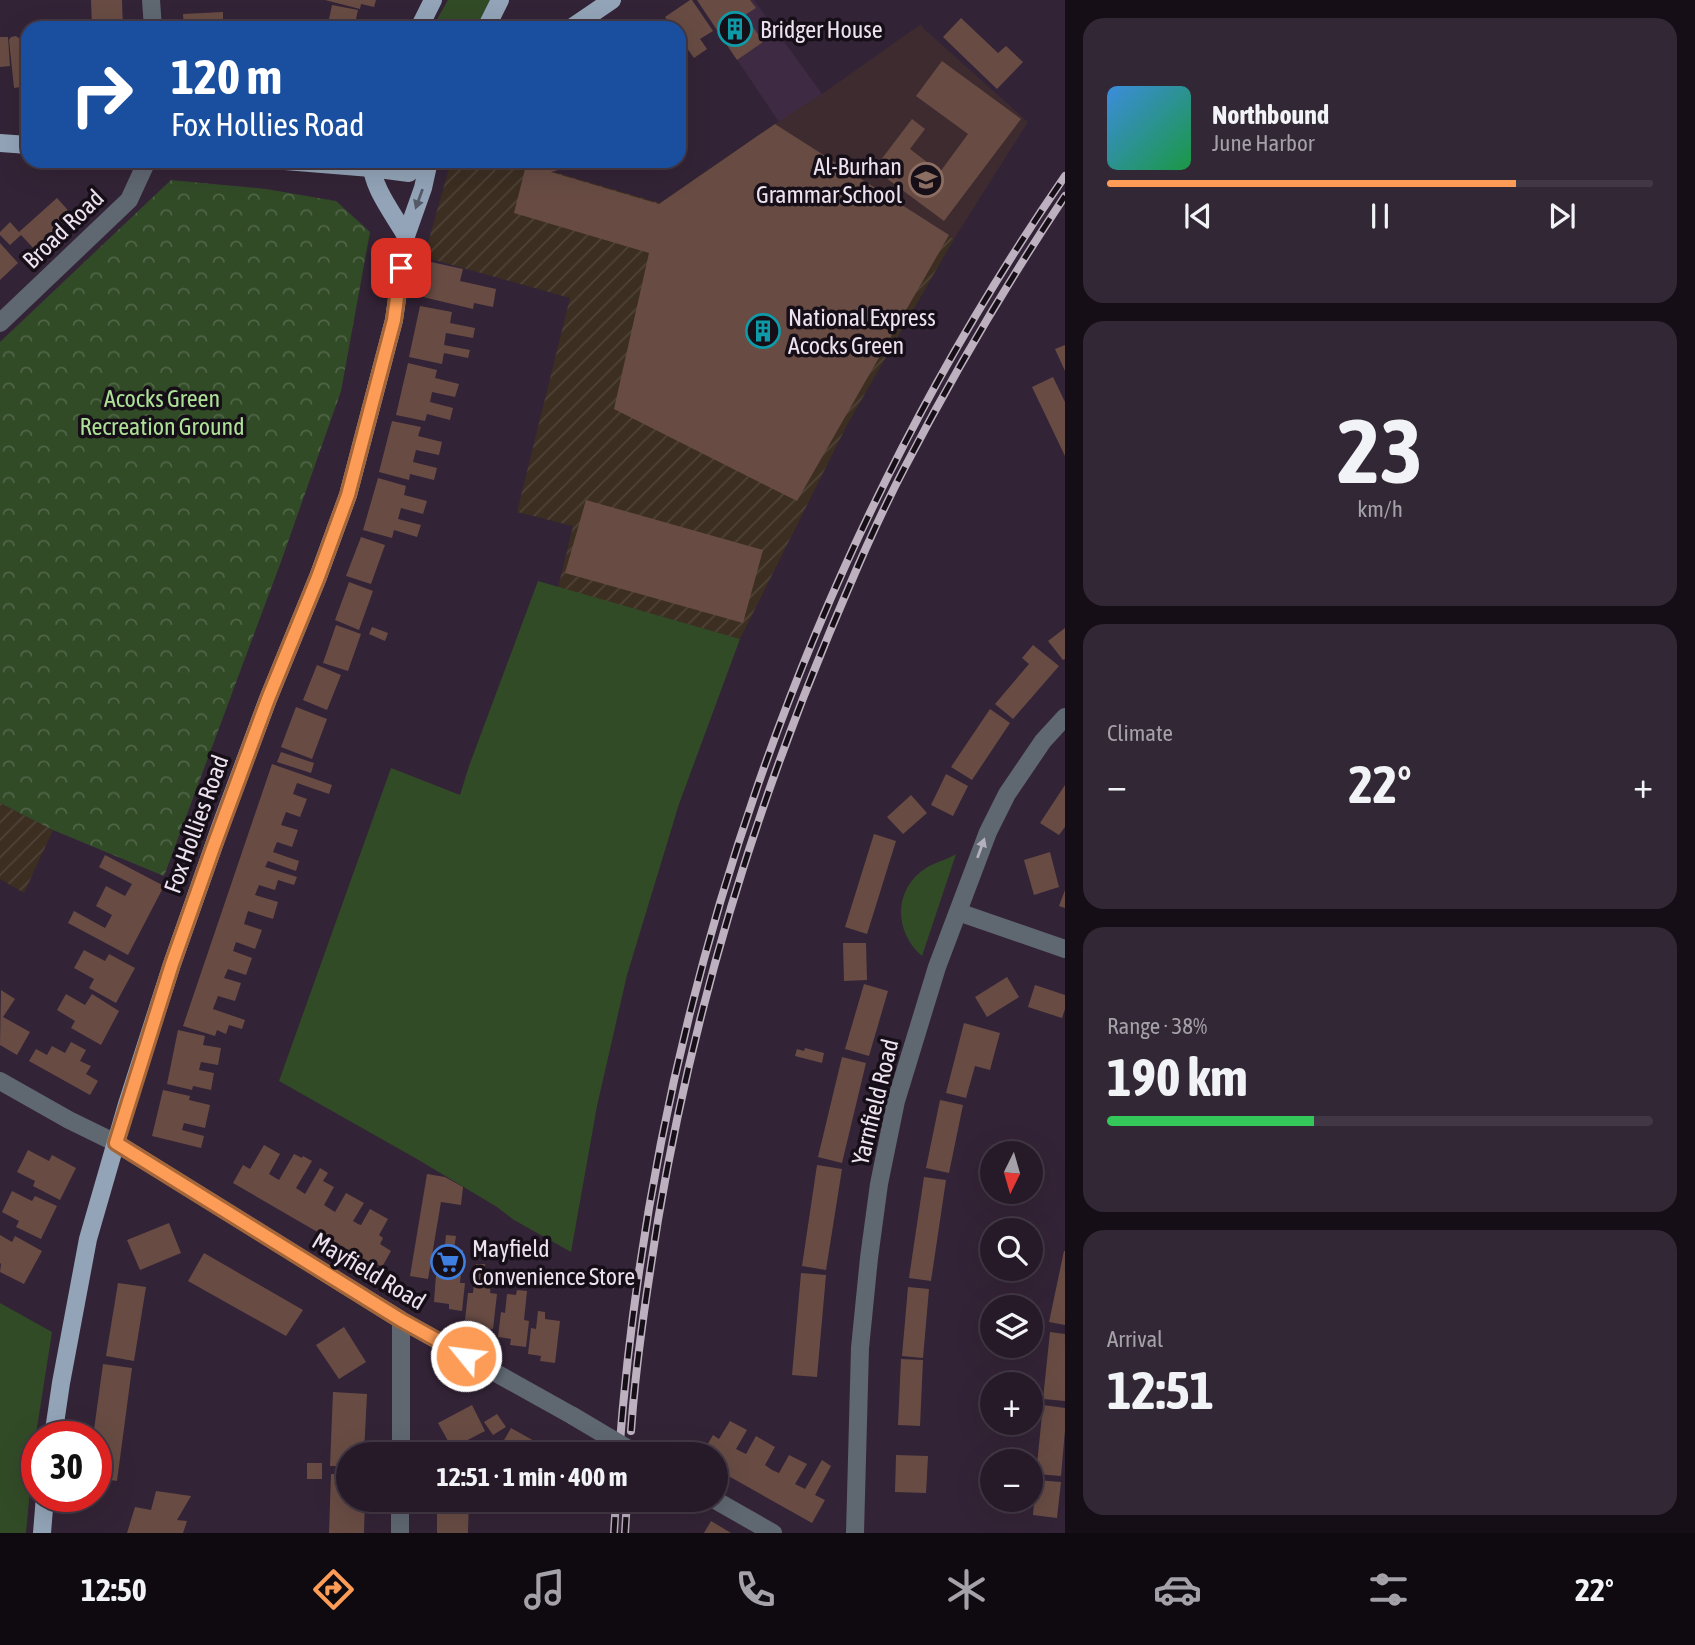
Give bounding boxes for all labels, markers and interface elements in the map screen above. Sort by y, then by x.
building icon: Bridger House [716,10,754,48]
place label: Bridger House [760,16,883,43]
text: 120 m [171,48,282,104]
icon: right [56,49,147,140]
text: Northbound [1212,100,1329,130]
text: Fox Hollies Road [171,106,365,143]
text: June Harbor [1212,130,1315,156]
place label: Al-Burhan Grammar School [756,153,903,208]
school or university icon: Al-Burhan Grammar School [907,161,945,199]
street label: Broad Road [17,184,109,274]
one-way arrow [414,188,425,209]
icon: previous [1179,197,1217,235]
icon: pause [1361,197,1399,235]
icon: next [1543,197,1581,235]
pin [371,238,431,298]
icon: arrive [382,249,420,287]
place label: National Express Acocks Green [788,304,936,359]
building icon: National Express Acocks Green [744,312,782,350]
park label: Acocks Green Recreation Ground [79,385,245,440]
text: 23 [1337,398,1423,502]
text: km/h [1357,496,1403,522]
text: Climate [1107,720,1173,746]
street label: Fox Hollies Road [158,751,234,897]
text: 22° [1348,754,1412,814]
text: − [1107,763,1127,806]
text: + [1633,763,1653,806]
one-way arrow [976,838,987,859]
text: Range · 38% [1107,1013,1207,1039]
street label: Yarnfield Road [846,1036,904,1168]
text: 190 km [1107,1047,1248,1107]
north arrow [980,1141,1043,1204]
map controls [980,1141,1043,1512]
button: search [980,1218,1043,1281]
street label: Mayfield Road [308,1227,430,1315]
place label: Mayfield Convenience Store [472,1235,635,1290]
supermarket icon: Mayfield Convenience Store [429,1243,467,1281]
button: layers [980,1295,1043,1358]
position arrow [429,1319,503,1393]
text: Arrival [1107,1326,1163,1352]
text: 12:51 [1107,1360,1214,1420]
button: + [980,1372,1043,1435]
speed limit sign: 30 [21,1421,112,1512]
button: − [980,1449,1043,1512]
text: 12:51 · 1 min · 400 m [437,1462,627,1492]
icon: directions [309,1565,358,1614]
icon: music [520,1565,569,1614]
icon: phone [731,1565,780,1614]
icon: climate [942,1565,991,1614]
icon: car [1153,1565,1202,1614]
icon: filters [1364,1565,1413,1614]
text: 12:50 [81,1571,147,1608]
text: 22° [1575,1571,1614,1608]

